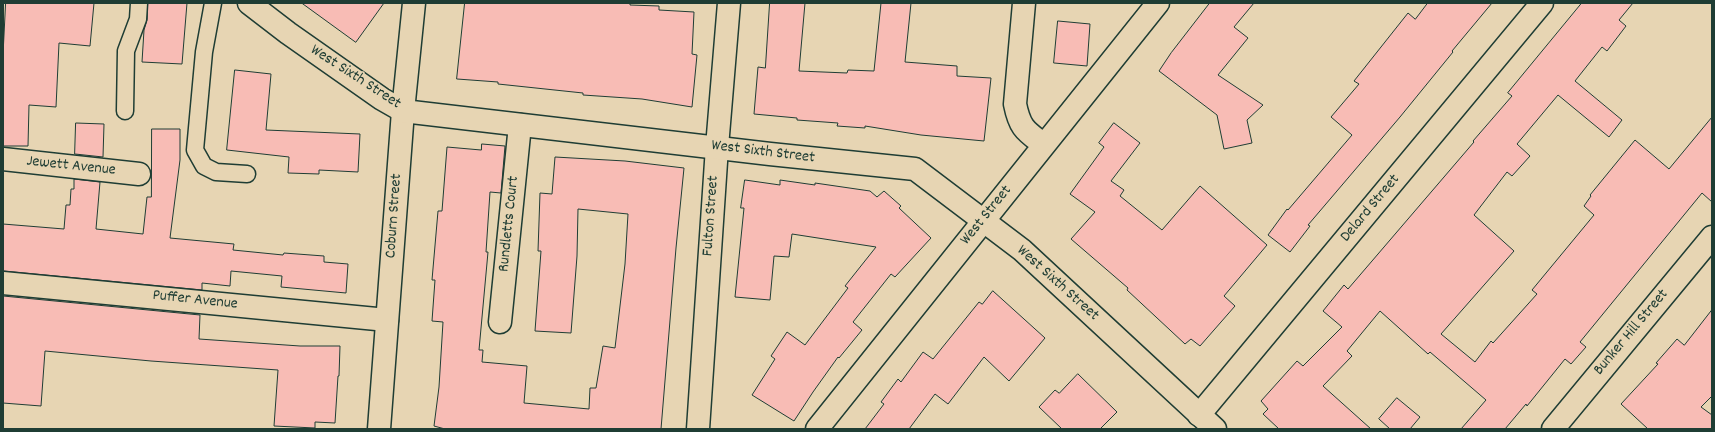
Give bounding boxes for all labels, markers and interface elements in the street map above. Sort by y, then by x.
street label: West Sixth Street [306,42,404,114]
street label: West Sixth Street [710,137,816,169]
street label: Jewett Avenue [26,153,116,181]
street label: Delard Street [1337,171,1405,247]
street label: Coburn Street [382,173,408,259]
street label: Rundletts Court [495,175,525,273]
street label: Fulton Street [700,175,724,257]
street label: West Street [957,182,1017,250]
street label: West Sixth Street [1012,242,1102,326]
street label: Bunker Hill Street [1590,286,1674,380]
street label: Puffer Avenue [152,287,238,315]

